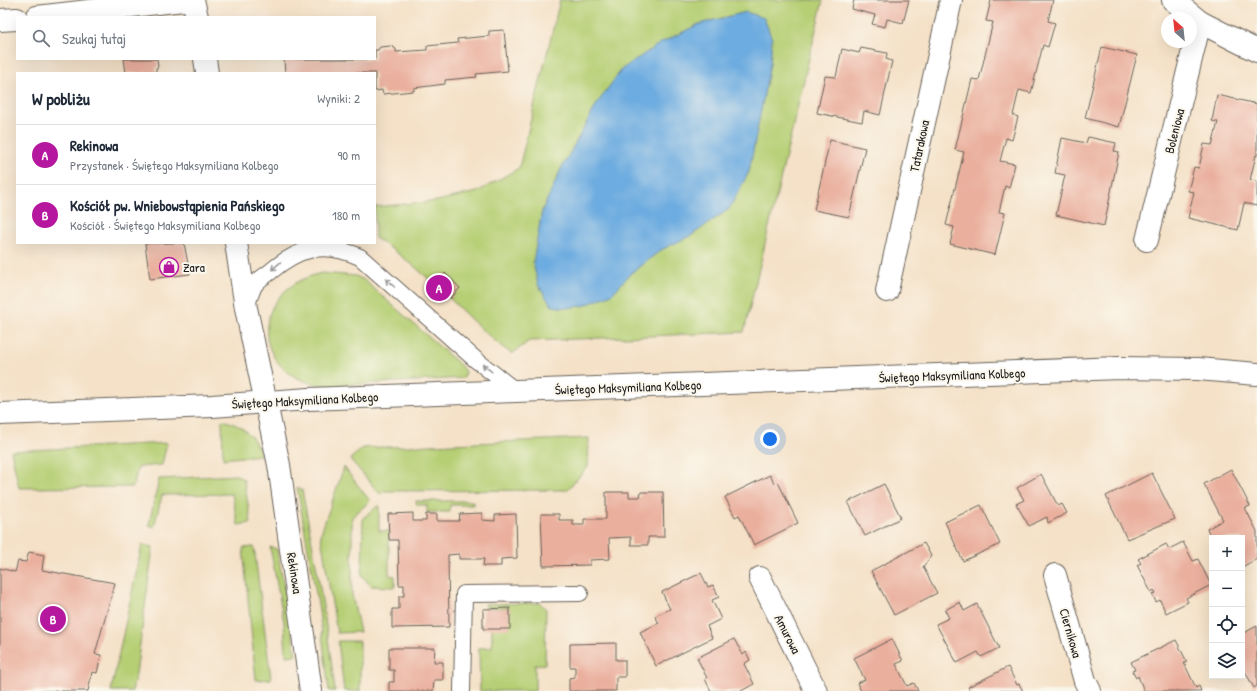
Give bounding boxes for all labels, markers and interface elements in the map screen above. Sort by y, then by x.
north arrow [1161,12,1197,48]
search box [16,16,376,60]
icon: search [30,27,52,49]
text: Szukaj tutaj [62,28,126,49]
text: W pobliżu [32,87,90,110]
text: Wyniki: 2 [317,89,360,107]
street label: Boleniowa [1160,107,1188,155]
street label: Tatarakowa [905,118,933,174]
text: Rekinowa [70,135,118,156]
text: A [42,146,48,164]
text: 90 m [338,146,360,164]
text: Przystanek · Świętego Maksymiliana Kolbego [70,156,279,174]
text: Kościół pw. Wniebowstąpienia Pańskiego [70,195,285,216]
text: B [42,206,48,224]
text: 180 m [332,206,360,224]
text: Kościół · Świętego Maksymiliana Kolbego [70,216,260,234]
shop icon: Zara [158,256,180,278]
place label: Zara [183,258,205,276]
one-way arrow [271,262,281,271]
pin: A [426,273,452,303]
one-way arrow [385,279,395,288]
street label: Świętego Maksymiliana Kolbego [878,363,1026,387]
one-way arrow [481,364,492,372]
street label: Świętego Maksymiliana Kolbego [554,375,702,399]
street label: Świętego Maksymiliana Kolbego [231,387,379,413]
your location [760,429,780,449]
map controls [1209,535,1245,679]
button: + [1209,535,1245,571]
street label: Rekinowa [283,551,307,595]
button: − [1209,571,1245,607]
pin: B [40,604,66,634]
street label: Ciernikowa [1055,606,1087,660]
button: locate [1209,607,1245,643]
street label: Amurowa [771,611,805,657]
button: layers [1209,643,1245,679]

